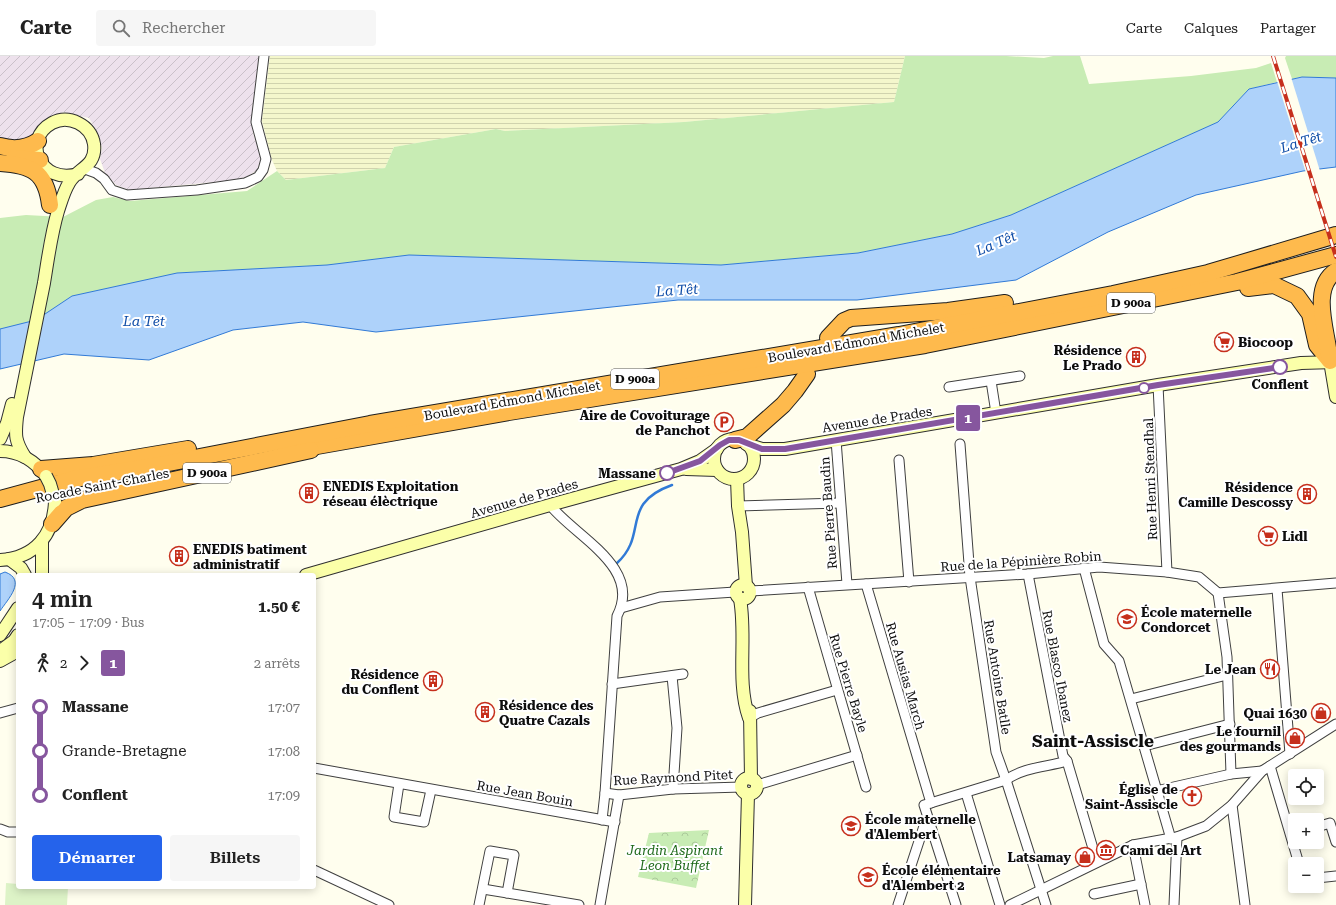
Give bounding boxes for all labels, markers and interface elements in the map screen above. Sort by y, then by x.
search box [96,10,376,46]
text: Carte [20,16,72,39]
icon: search [110,17,132,39]
text: Rechercher [142,19,225,37]
text: Carte [1126,20,1162,36]
text: Calques [1184,20,1238,36]
text: Partager [1260,20,1316,36]
water label: La Têt [1278,128,1324,156]
water label: La Têt [973,227,1019,259]
water label: La Têt [654,280,699,300]
road number: D 900a [1107,293,1155,313]
water label: La Têt [122,313,166,329]
street label: Boulevard Edmond Michelet [767,320,946,365]
supermarket icon: Biocoop [1213,331,1235,353]
place label: Biocoop [1238,335,1293,350]
place label: Résidence Le Prado [1054,343,1122,373]
building icon: Résidence Le Prado [1125,346,1147,368]
marker: Conflent [1272,359,1288,375]
road number: D 900a [611,369,659,389]
place label: Conflent [1251,377,1309,392]
street label: Boulevard Edmond Michelet [423,378,602,423]
unlabelled marker [1138,382,1150,394]
street label: Avenue de Prades [821,403,933,436]
line badge: 1 [955,405,981,431]
place label: Aire de Covoiturage de Panchot [580,408,711,438]
text: 1 [964,410,972,426]
parking icon: Aire de Covoiturage de Panchot [713,411,735,433]
street label: Rue Henri Stendhal [1141,418,1160,540]
street label: Rue Pierre Baudin [817,456,840,570]
road number: D 900a [183,463,231,483]
street label: Rocade Saint-Charles [34,465,170,506]
marker: Massane [659,465,675,481]
place label: Massane [598,466,656,481]
street label: Avenue de Prades [469,476,579,521]
place label: ENEDIS Exploitation réseau élèctrique [323,479,459,509]
place label: Résidence Camille Descossy [1178,480,1293,510]
building icon: ENEDIS Exploitation réseau élèctrique [298,482,320,504]
building icon: Résidence Camille Descossy [1296,483,1318,505]
supermarket icon: Lidl [1257,525,1279,547]
place label: Lidl [1282,529,1308,544]
place label: ENEDIS batiment administratif [193,542,308,572]
building icon: ENEDIS batiment administratif [168,545,190,567]
street label: Rue de la Pépinière Robin [940,548,1103,575]
text: 4 min [32,587,93,612]
text: 1.50 € [258,598,300,616]
place label: École maternelle Condorcet [1141,604,1252,635]
school or university icon: École maternelle Condorcet [1116,608,1138,630]
street label: Rue Blasco Ibanez [1039,609,1076,723]
text: 17:05 – 17:09 · Bus [32,615,144,630]
street label: Rue Antoine Batlle [981,619,1014,736]
street label: Rue Ausias March [883,621,928,732]
street label: Rue Pierre Bayle [826,632,871,734]
icon: walk [32,652,54,674]
icon: forward [73,652,95,674]
text: 1 [109,655,117,671]
text: 2 [60,656,67,671]
text: 2 arrêts [254,656,300,671]
restaurant icon: Le Jean [1259,658,1281,680]
place label: Le Jean [1205,662,1256,677]
place label: Résidence du Conflent [341,667,420,697]
building icon: Résidence du Conflent [422,670,444,692]
text: Massane [62,698,129,716]
place label: Résidence des Quatre Cazals [499,698,594,728]
text: 17:07 [268,700,300,715]
building icon: Résidence des Quatre Cazals [474,701,496,723]
shop icon: Quai 1630 [1310,702,1332,724]
place label: Quai 1630 [1244,706,1307,721]
place label: Le fournil des gourmands [1180,724,1282,754]
shop icon: Le fournil des gourmands [1284,727,1306,749]
district label: Saint-Assiscle [1032,731,1154,751]
text: Grande-Bretagne [62,742,186,760]
text: 17:08 [268,744,300,759]
street label: Rue Raymond Pitet [613,767,733,788]
map controls [1288,769,1324,893]
button: locate [1288,769,1324,805]
street label: Rue Jean Bouin [476,778,575,809]
place label: Église de Saint-Assiscle [1085,781,1178,812]
church icon: Église de Saint-Assiscle [1181,785,1203,807]
text: Conflent [62,786,128,804]
text: 17:09 [268,788,300,803]
place label: École maternelle d'Alembert [865,811,976,842]
button: + [1288,813,1324,849]
school or university icon: École maternelle d'Alembert [840,815,862,837]
button: Démarrer [32,835,162,881]
button: Billets [170,835,300,881]
museum icon: Cami del Art [1095,839,1117,861]
park label: Jardin Aspirant Leon Buffet [626,843,723,873]
place label: Cami del Art [1120,843,1202,858]
shop icon: Latsamay [1074,846,1096,868]
place label: Latsamay [1008,850,1071,865]
button: − [1288,857,1324,893]
place label: École élémentaire d'Alembert 2 [882,862,1001,893]
school or university icon: École élémentaire d'Alembert 2 [857,866,879,888]

